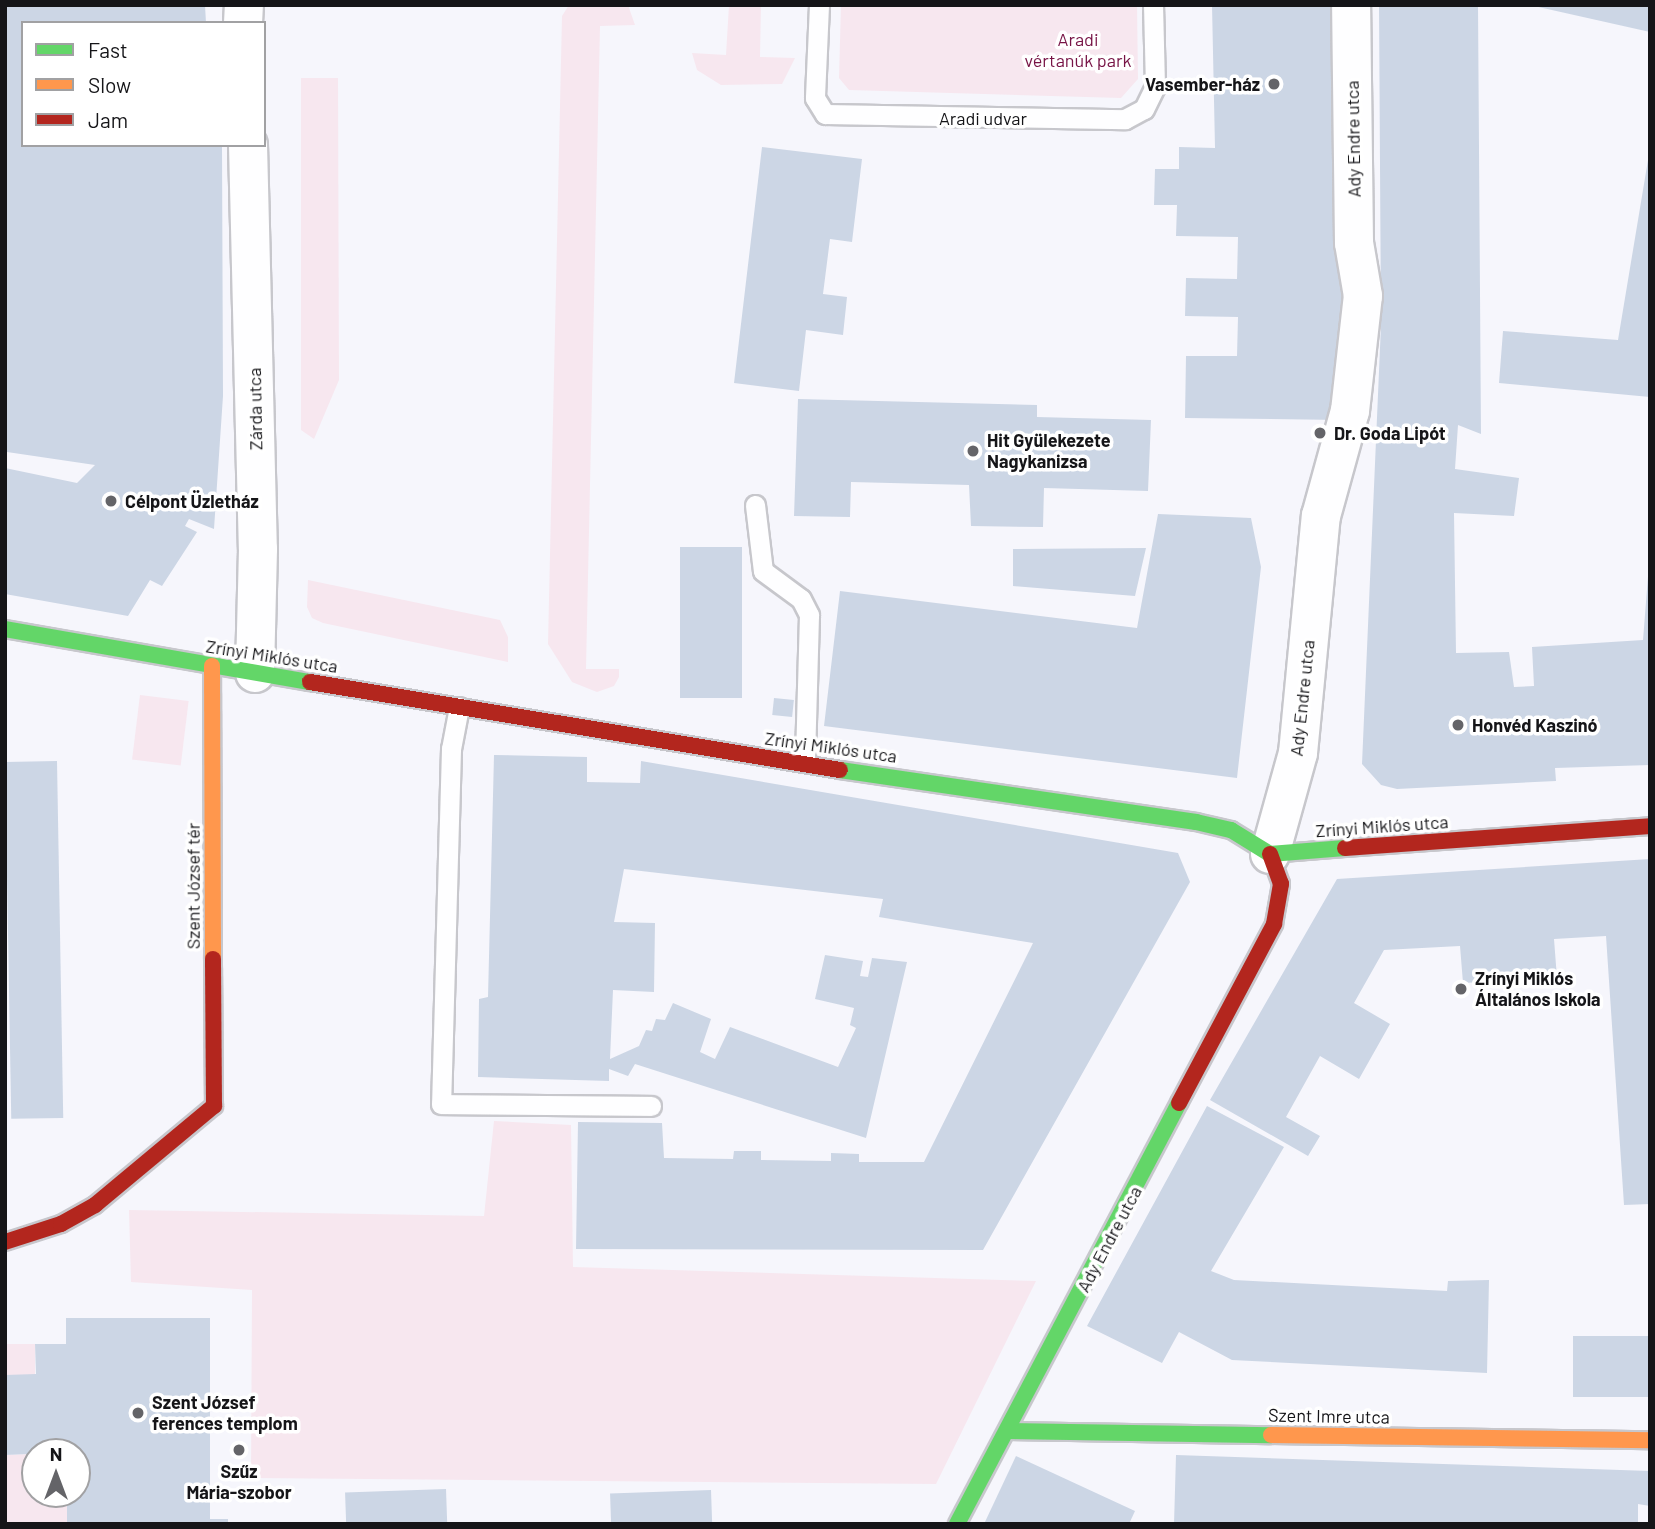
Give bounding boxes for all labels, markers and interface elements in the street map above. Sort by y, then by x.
legend [21,21,266,147]
park label: Aradi vértanúk park [1024,29,1132,72]
text: Fast [88,37,128,62]
text: Slow [88,72,131,97]
place label: Vasember-ház [1145,73,1260,95]
marker: Vasember-ház [1266,76,1282,92]
street label: Ady Endre utca [1341,80,1365,198]
text: Jam [88,107,128,132]
street label: Aradi udvar [939,107,1027,129]
street label: Zárda utca [243,367,267,451]
place label: Dr. Goda Lipót [1334,422,1446,444]
marker: Dr. Goda Lipót [1312,425,1328,441]
place label: Hit Gyülekezete Nagykanizsa [987,430,1111,472]
marker: Hit Gyülekezete Nagykanizsa [965,443,981,459]
place label: Célpont Üzletház [125,490,259,512]
marker: Célpont Üzletház [103,493,119,509]
street label: Zrínyi Miklós utca [204,635,340,677]
street label: Ady Endre utca [1285,639,1319,757]
place label: Honvéd Kaszinó [1472,714,1597,736]
marker: Honvéd Kaszinó [1450,717,1466,733]
street label: Zrínyi Miklós utca [764,727,898,767]
street label: Zrínyi Miklós utca [1315,811,1449,841]
street label: Szent József tér [182,823,204,949]
place label: Zrínyi Miklós Általános Iskola [1475,968,1601,1010]
marker: Zrínyi Miklós Általános Iskola [1453,981,1469,997]
street label: Ady Endre utca [1072,1182,1146,1296]
place label: Szent József ferences templom [152,1392,298,1434]
street label: Szent Imre utca [1268,1404,1390,1428]
marker: Szent József ferences templom [130,1405,146,1421]
north arrow [21,1438,91,1508]
text: N [50,1442,62,1465]
marker: Szűz Mária-szobor [231,1442,247,1458]
place label: Szűz Mária-szobor [186,1461,292,1504]

